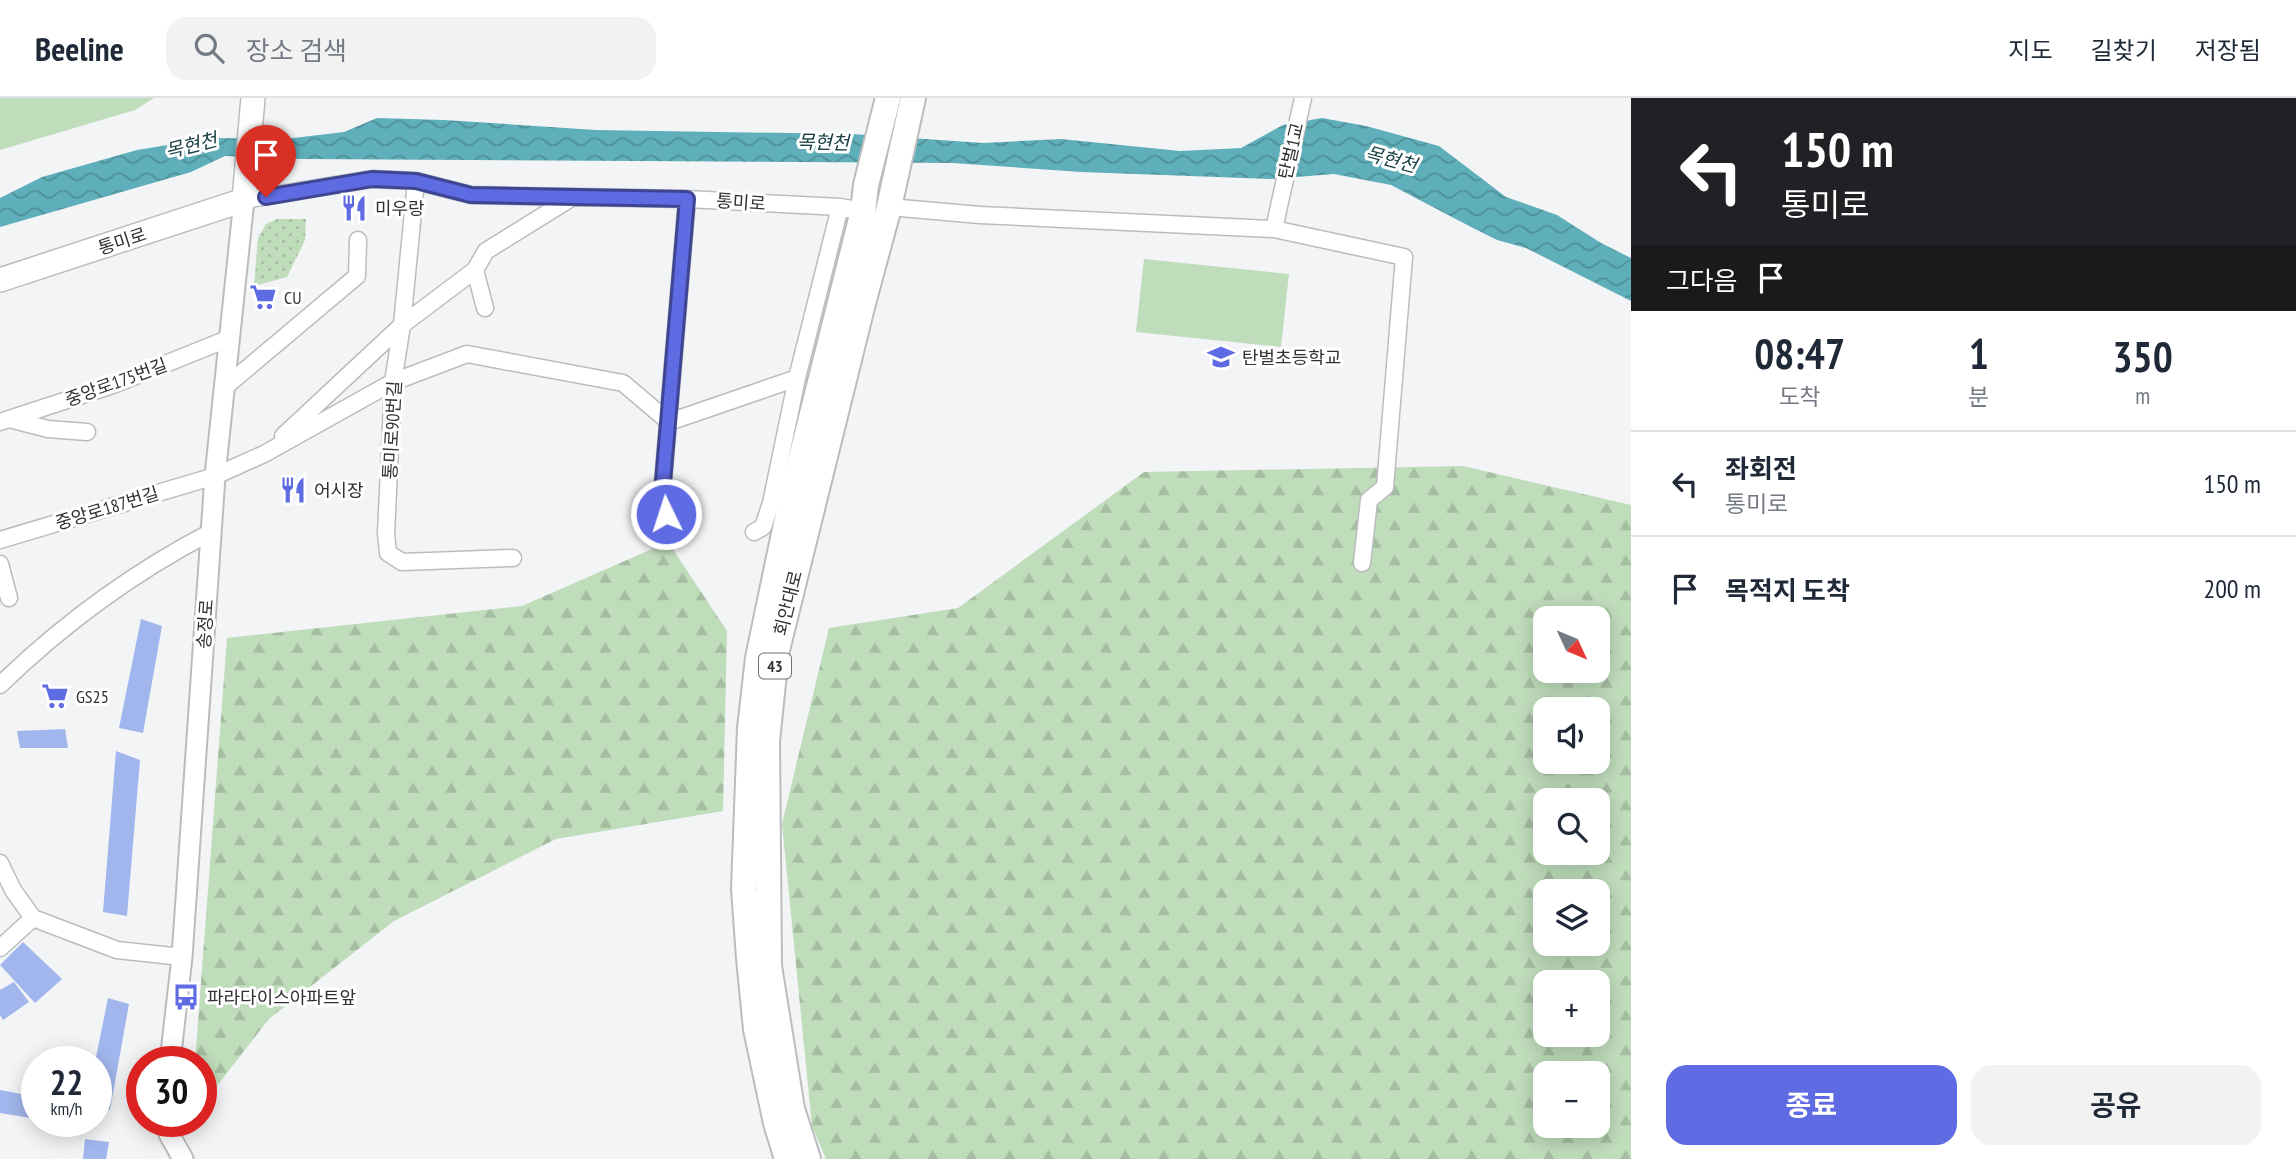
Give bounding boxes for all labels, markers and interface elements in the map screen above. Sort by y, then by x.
search box [166,17,656,80]
text: Beeline [35,27,124,70]
icon: search [190,29,228,67]
text: 장소 검색 [246,34,347,67]
text: 지도 [2008,35,2053,66]
text: 길찾기 [2091,35,2157,66]
text: 저장됨 [2195,35,2261,66]
text: 150 m [1781,117,1894,181]
street label: 탄벌1교 [1273,120,1309,182]
pin [236,125,296,197]
icon: left [1666,126,1757,217]
water label: 목현천 [163,127,221,163]
water label: 목현천 [797,130,851,154]
icon: arrive [247,136,285,174]
water label: 목현천 [1363,141,1421,178]
text: 통미로 [1781,183,1869,225]
street label: 통미로 [715,189,767,215]
restaurant icon: 미우랑 [339,193,369,223]
place label: 미우랑 [375,197,425,220]
street label: 통미로 [95,222,149,260]
icon: arrive [1752,259,1790,297]
text: 그다음 [1666,264,1738,297]
supermarket icon: CU [248,282,278,312]
place label: CU [284,286,302,309]
text: 08:47 [1754,326,1845,381]
text: 1 [1969,326,1989,381]
text: 350 [2113,329,2173,384]
school or university icon: 탄벌초등학교 [1206,342,1236,372]
place label: 탄벌초등학교 [1242,346,1341,369]
street label: 중앙로175번길 [62,353,170,411]
street label: 통미로90번길 [378,380,406,480]
text: m [2135,381,2150,410]
text: 도착 [1778,382,1821,411]
text: 분 [1968,382,1989,411]
text: 좌회전 [1725,452,1797,485]
icon: left [1666,465,1704,503]
text: 150 m [2203,467,2261,500]
restaurant icon: 어시장 [278,475,308,505]
position arrow [629,477,703,551]
place label: 어시장 [314,479,364,502]
street label: 중앙로187번길 [52,481,162,535]
text: 통미로 [1725,489,1788,518]
street label: 회안대로 [769,568,807,638]
icon: arrive [1666,570,1704,608]
text: 200 m [2203,572,2261,605]
text: 목적지 도착 [1725,574,1850,607]
street label: 송정로 [192,598,218,650]
north arrow [1533,606,1610,682]
map controls [1533,606,1610,1138]
road number: 43 [759,653,791,678]
supermarket icon: GS25 [40,681,70,711]
place label: GS25 [76,685,109,708]
button: sound [1533,697,1610,774]
button: search [1533,788,1610,865]
button: layers [1533,879,1610,956]
button: + [1533,970,1610,1047]
bus stop icon: 파라다이스아파트앞 [171,982,201,1012]
place label: 파라다이스아파트앞 [207,986,356,1009]
speed limit sign: 30 [126,1046,217,1137]
text: 22 [50,1059,83,1105]
button: − [1533,1061,1610,1138]
button: 종료 [1666,1065,1957,1145]
button: 공유 [1971,1065,2261,1145]
text: km/h [51,1097,82,1120]

